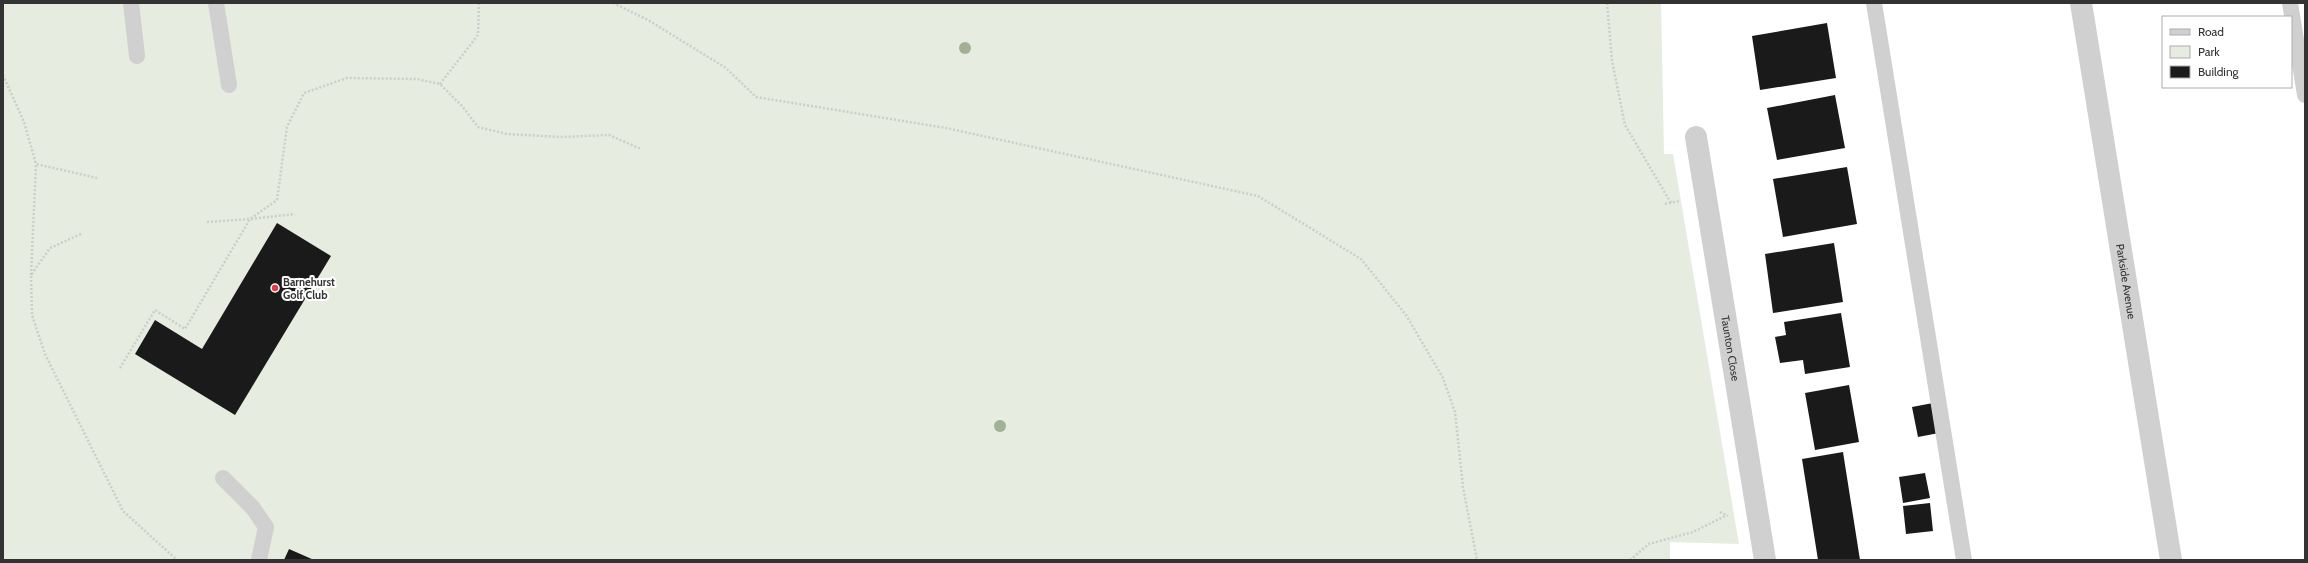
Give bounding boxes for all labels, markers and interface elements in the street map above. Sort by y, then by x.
legend [2162,16,2292,88]
text: Road [2198,24,2224,39]
text: Park [2198,44,2220,59]
text: Building [2198,64,2240,79]
street label: Parkside Avenue [2113,243,2139,320]
place label: Barnehurst Golf Club [283,275,335,302]
marker: Barnehurst Golf Club [270,283,280,293]
street label: Taunton Close [1718,314,1743,382]

